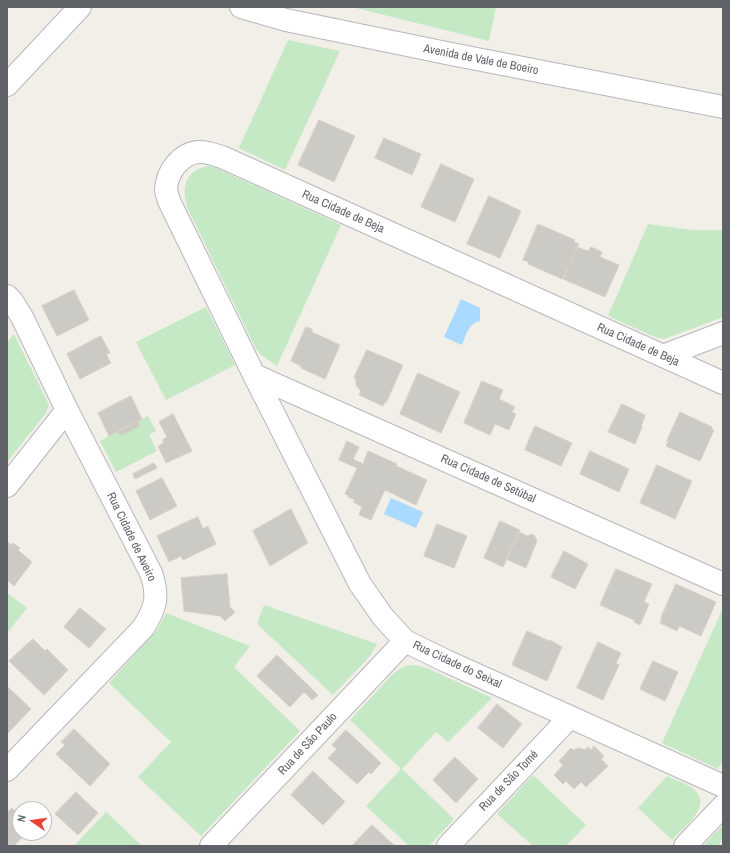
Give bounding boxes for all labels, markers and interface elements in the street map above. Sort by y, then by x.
street label: Avenida de Vale de Boeiro [422,42,540,78]
street label: Rua Cidade de Beja [300,187,386,237]
street label: Rua Cidade de Beja [595,320,681,370]
street label: Rua Cidade de Setúbal [438,452,538,506]
street label: Rua Cidade de Aveiro [103,490,159,584]
street label: Rua Cidade do Seixal [410,638,504,692]
street label: Rua de São Paulo [275,710,341,778]
street label: Rua de São Tomé [476,748,542,814]
north arrow [12,801,52,841]
text: N [14,814,29,823]

